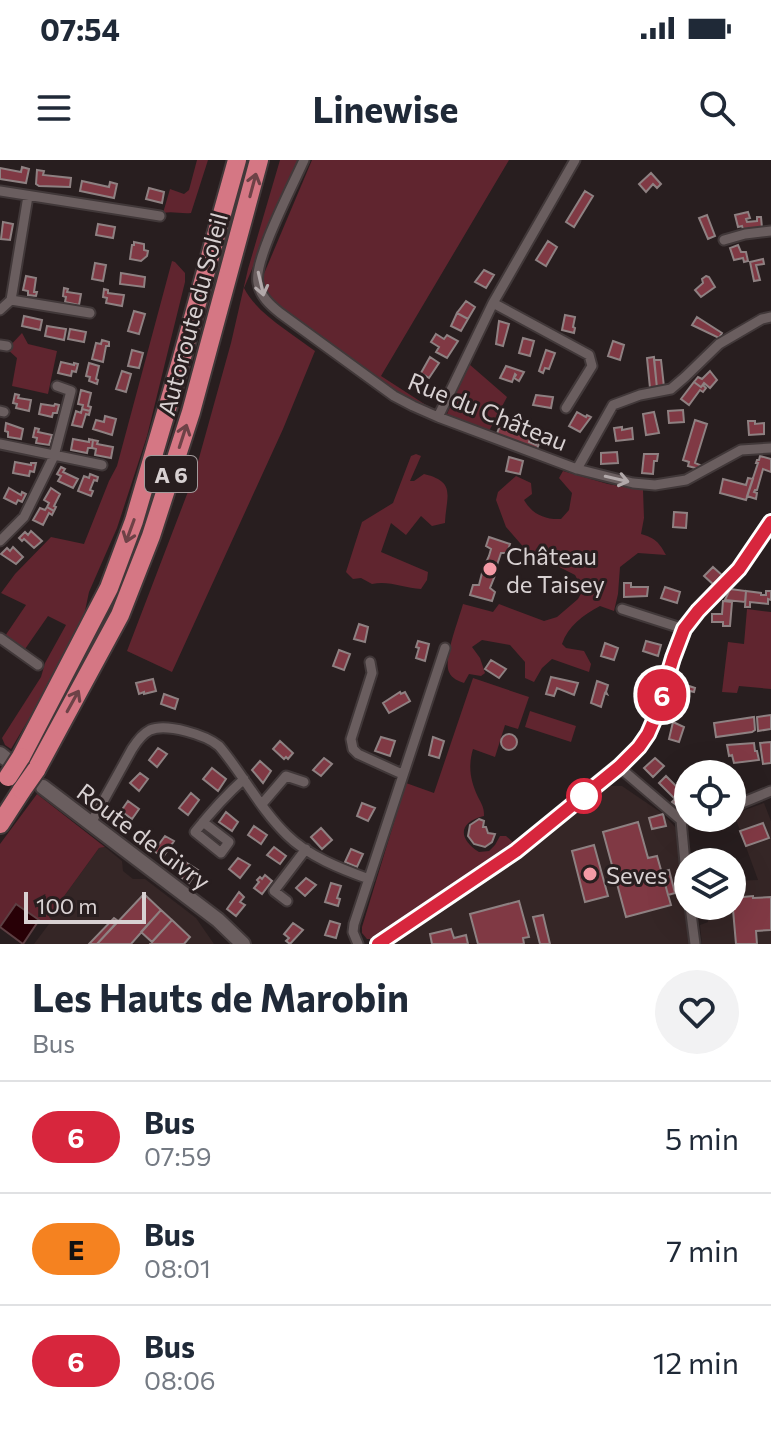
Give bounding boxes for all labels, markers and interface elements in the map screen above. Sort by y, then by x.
text: 07:54 [40,10,120,47]
icon: menu [32,86,76,130]
text: Linewise [313,86,458,130]
icon: search [695,86,739,130]
one-way arrow [246,173,261,199]
street label: Autoroute du Soleil [151,209,233,419]
one-way arrow [254,271,269,296]
street label: Rue du Château [404,366,572,456]
one-way arrow [177,424,192,449]
road number: A 6 [145,456,197,492]
one-way arrow [604,473,630,488]
one-way arrow [122,518,136,543]
place label: Château de Taisey [506,541,605,598]
marker: Château de Taisey [481,560,499,578]
line badge: 6 [636,669,688,721]
text: 6 [653,678,671,712]
one-way arrow [66,690,82,714]
map controls [674,760,746,920]
button: locate [674,760,746,832]
street label: Route de Givry [72,777,216,895]
unlabelled marker [567,779,601,813]
button: layers [674,848,746,920]
place label: Seves [606,860,668,889]
marker: Seves [581,865,599,883]
scale bar [24,888,146,924]
text: 100 m [36,892,98,919]
button: heart [655,970,739,1054]
text: Les Hauts de Marobin [32,973,409,1020]
text: Bus [32,1027,75,1058]
text: Bus [144,1103,195,1140]
text: 5 min [665,1119,739,1156]
text: 6 [67,1120,85,1154]
text: 07:59 [144,1140,211,1171]
text: Bus [144,1215,195,1252]
text: 7 min [666,1231,739,1268]
text: E [68,1232,84,1266]
text: 08:01 [144,1252,211,1283]
text: Bus [144,1327,195,1364]
text: 12 min [653,1343,739,1380]
text: 6 [67,1344,85,1378]
text: 08:06 [144,1364,216,1395]

